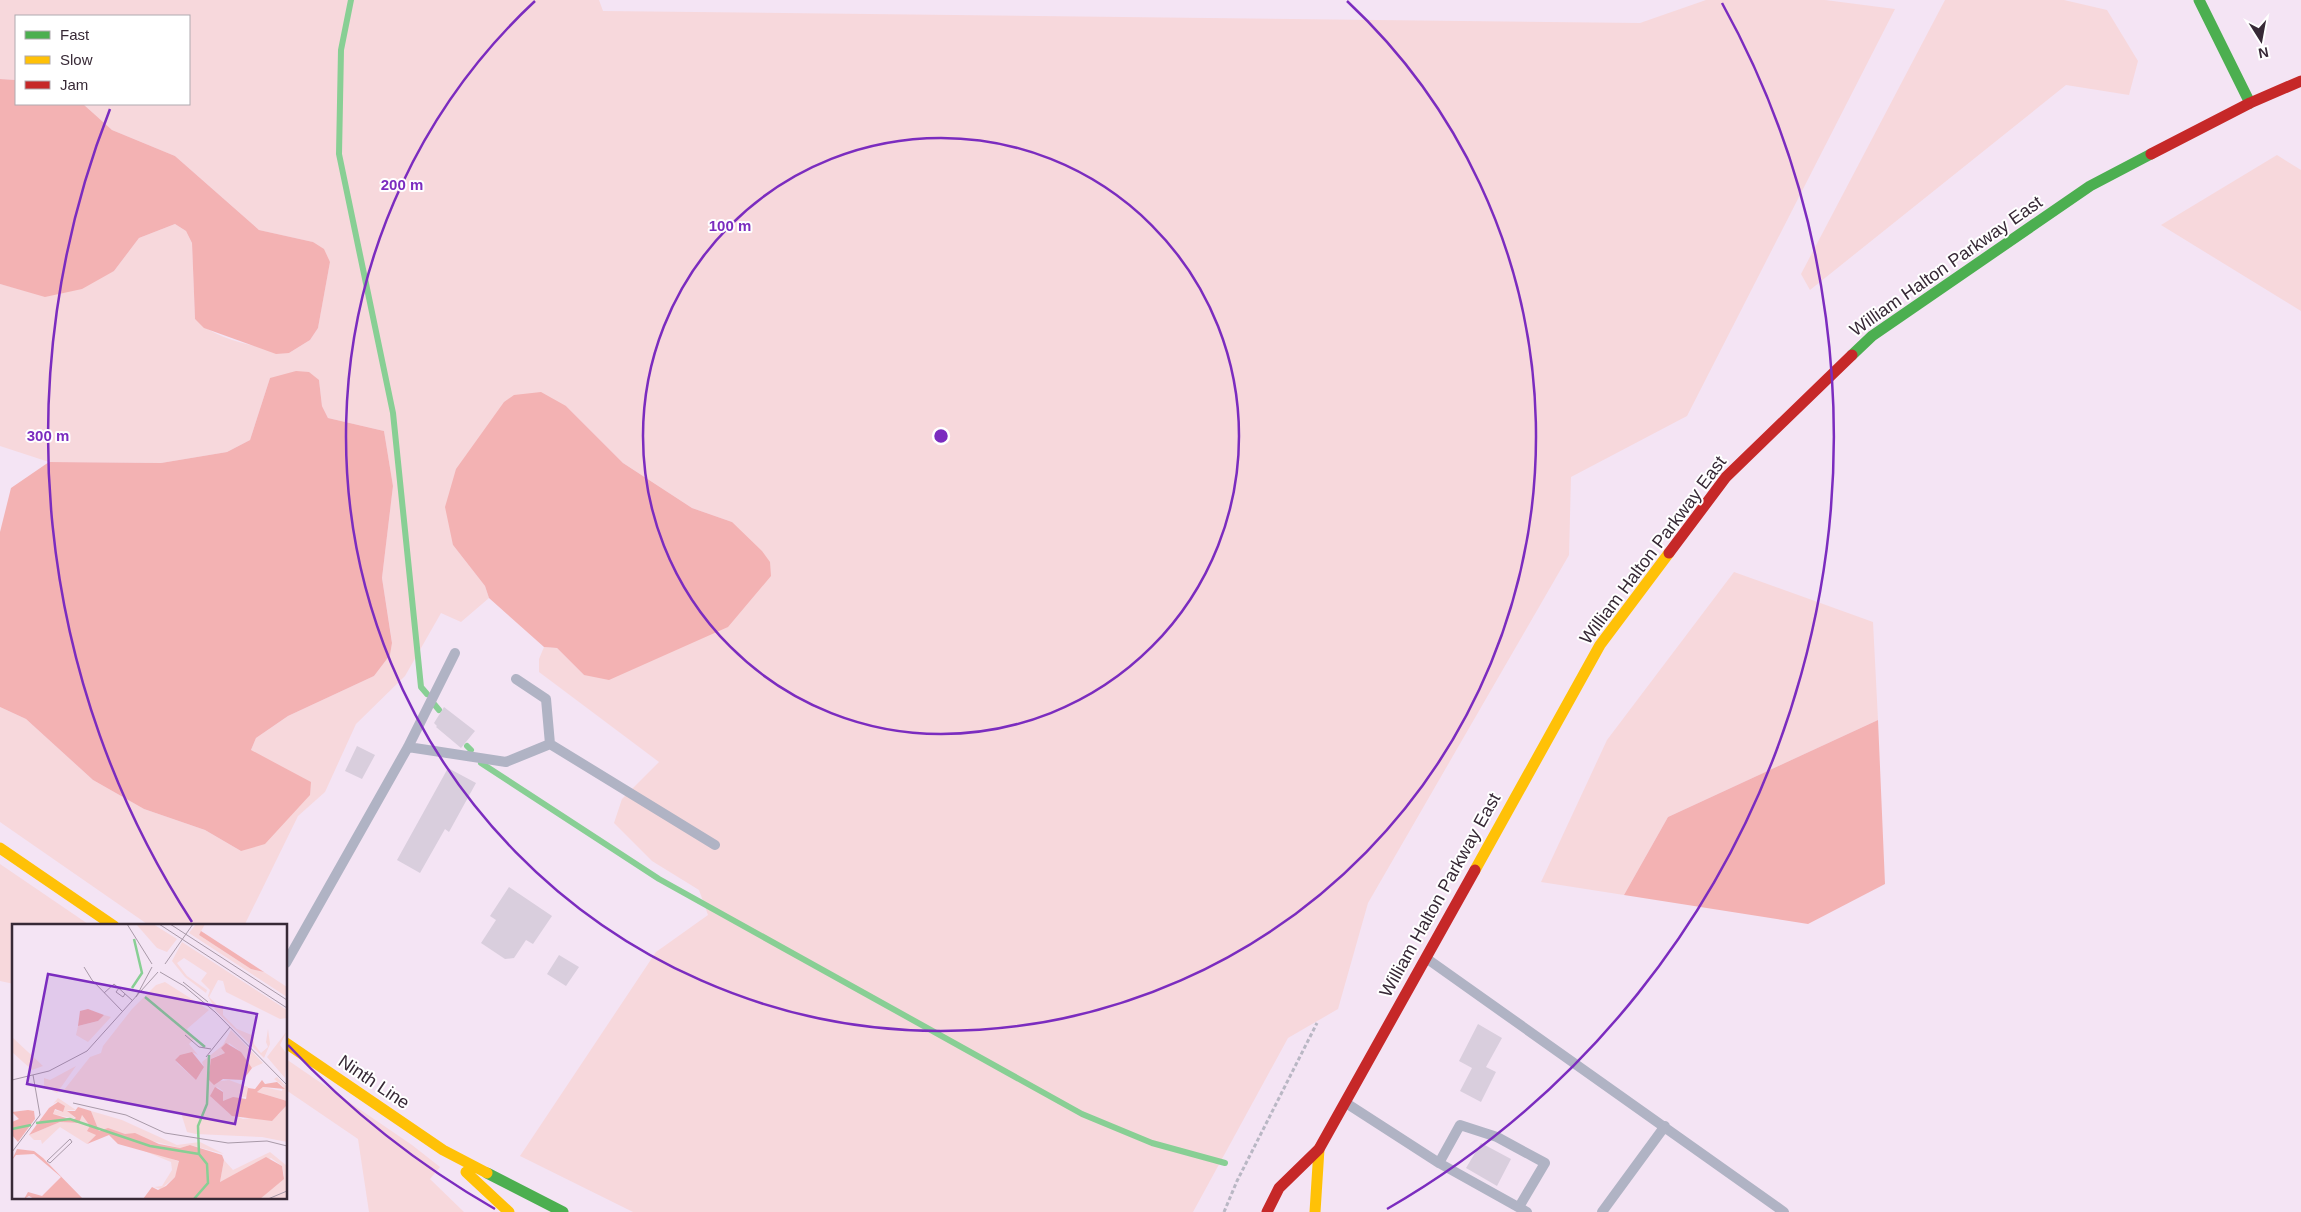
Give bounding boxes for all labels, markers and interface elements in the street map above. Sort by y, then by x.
legend [15,15,190,105]
north arrow [2236,15,2286,65]
text: Fast [60,26,90,43]
text: N [2257,44,2270,62]
text: Slow [60,51,93,68]
text: Jam [60,76,88,93]
text: 200 m [381,176,423,193]
street label: William Halton Parkway East [1846,192,2046,340]
text: 100 m [709,217,751,234]
text: 300 m [27,427,69,444]
centre of rings [932,427,950,445]
street label: William Halton Parkway East [1576,452,1730,648]
street label: William Halton Parkway East [1375,790,1505,1000]
inset map [12,924,288,1200]
street label: Ninth Line [335,1051,413,1113]

